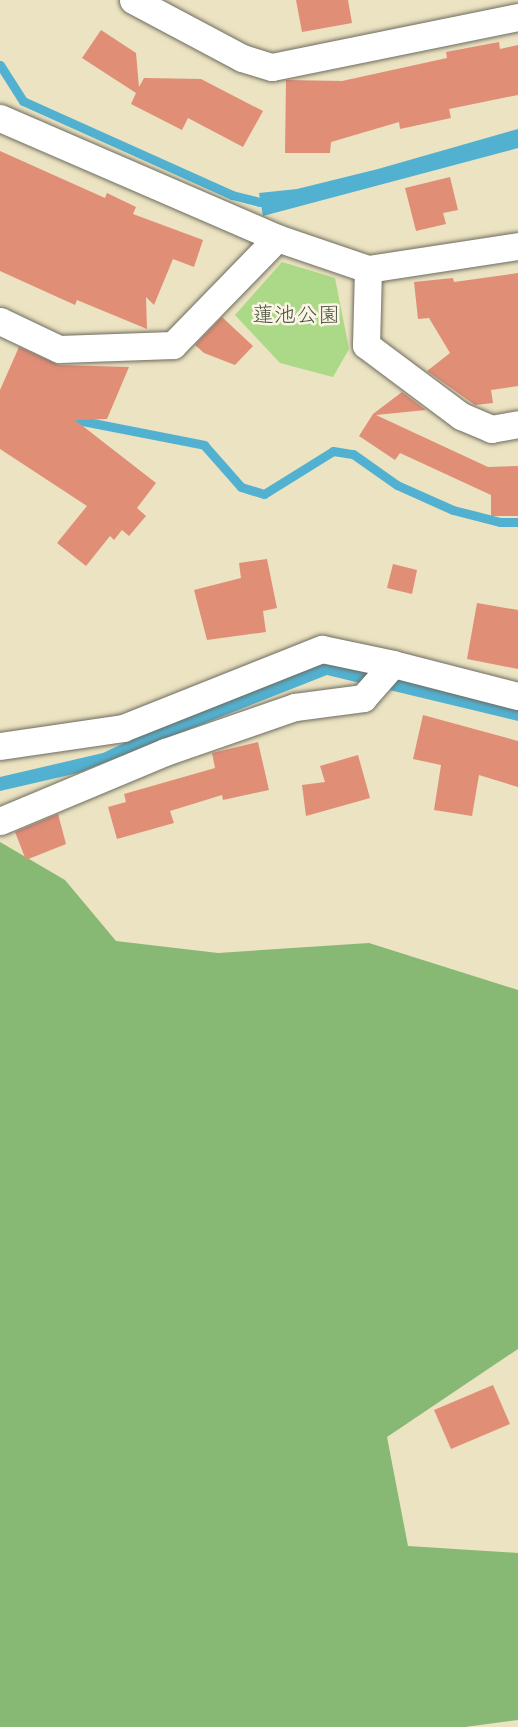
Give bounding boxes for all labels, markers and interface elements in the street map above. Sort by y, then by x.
park label: 蓮池公園 [252,302,340,328]

